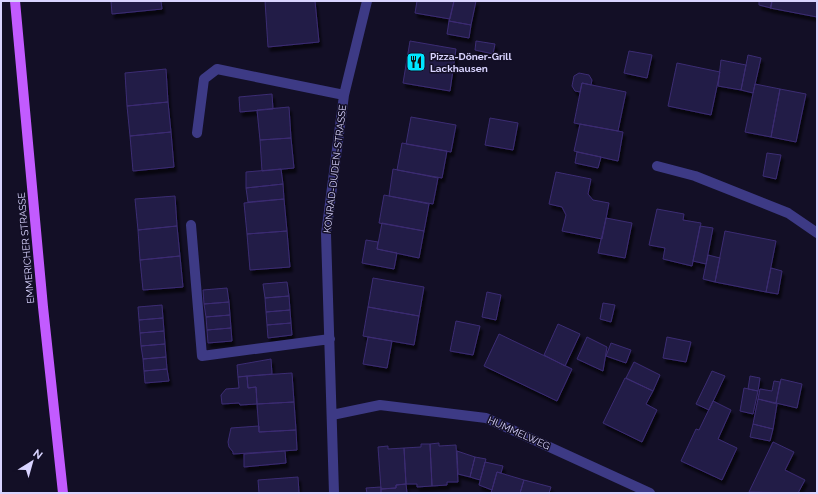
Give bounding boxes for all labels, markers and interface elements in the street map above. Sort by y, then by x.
restaurant icon: Pizza-Döner-Grill Lackhausen [405,51,427,73]
place label: Pizza-Döner-Grill Lackhausen [430,51,513,74]
street label: KONRAD-DUDEN-STRASSE [322,104,348,234]
street label: EMMERICHER STRASSE [16,192,36,304]
street label: HUMMELWEG [486,414,552,452]
north arrow [12,442,52,482]
text: N [30,447,45,462]

